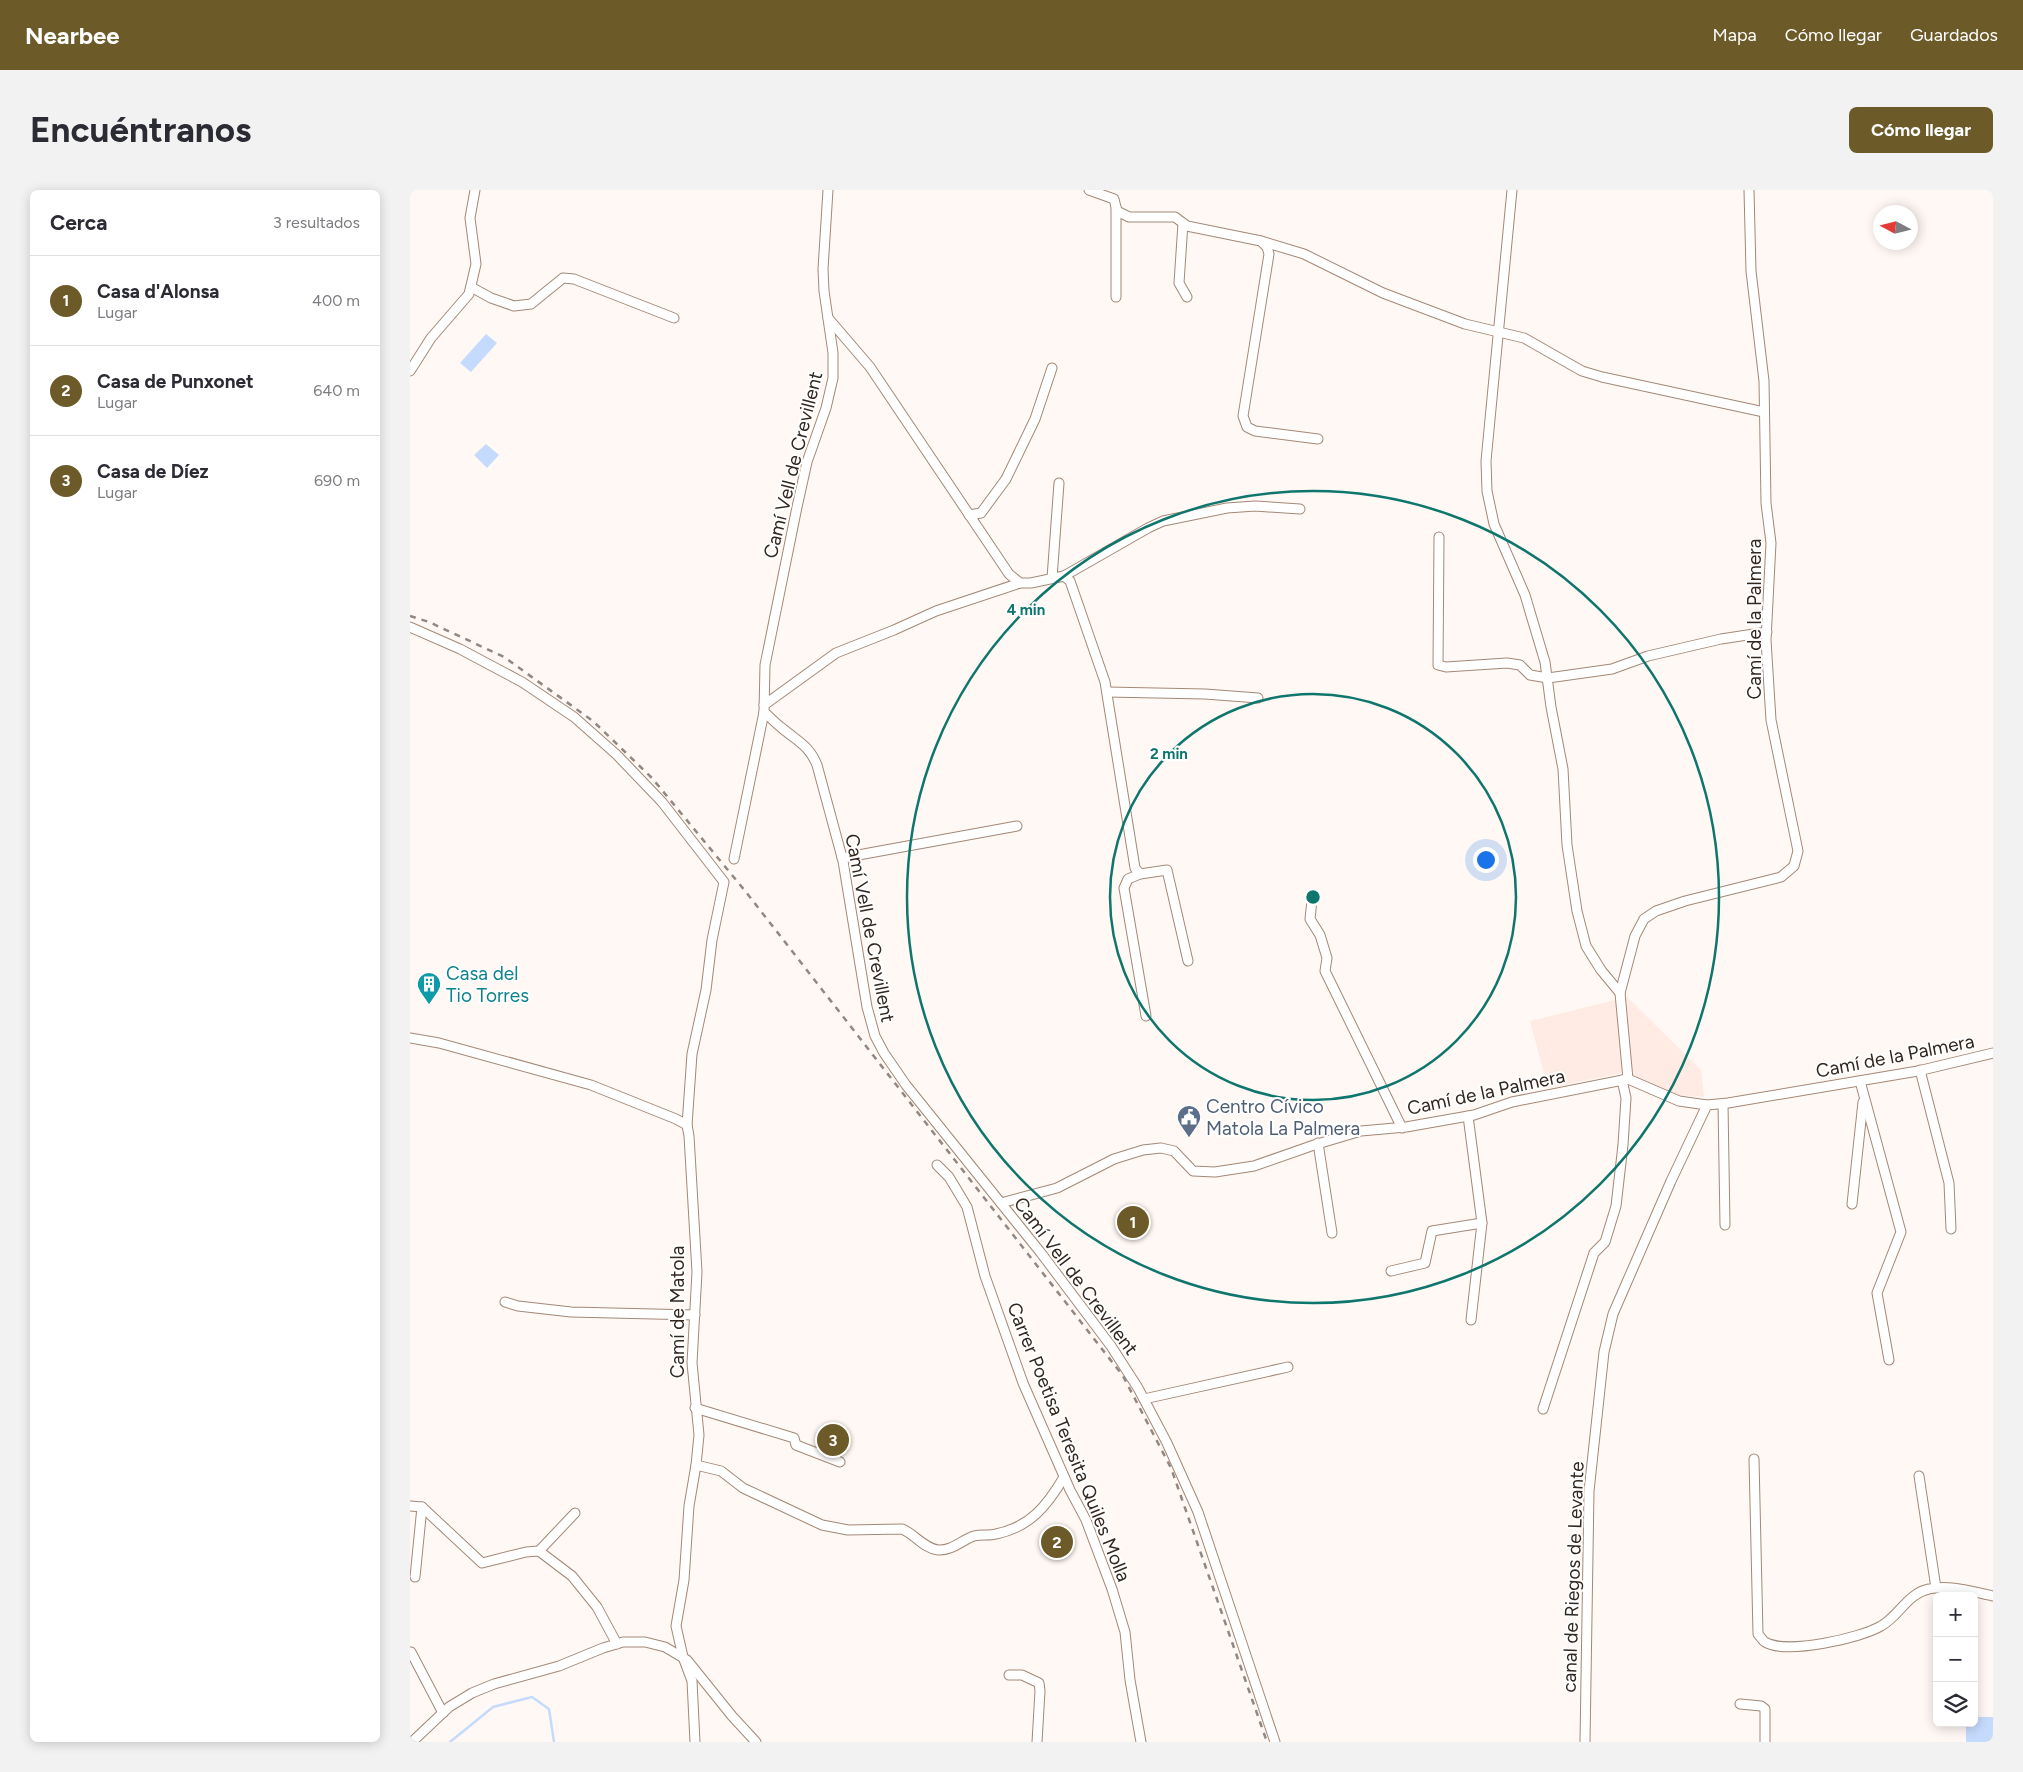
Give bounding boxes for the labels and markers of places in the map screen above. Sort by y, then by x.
centre of rings [1304,888,1322,906]
place label: Casa del Tio Torres [446,962,529,1007]
building icon: Casa del Tio Torres [416,971,442,1005]
place label: Centro Cívico Matola La Palmera [1206,1095,1360,1140]
public building icon: Centro Cívico Matola La Palmera [1176,1104,1202,1138]
pin: 1 [1117,1203,1149,1241]
pin: 3 [817,1421,849,1459]
pin: 2 [1041,1523,1073,1561]

